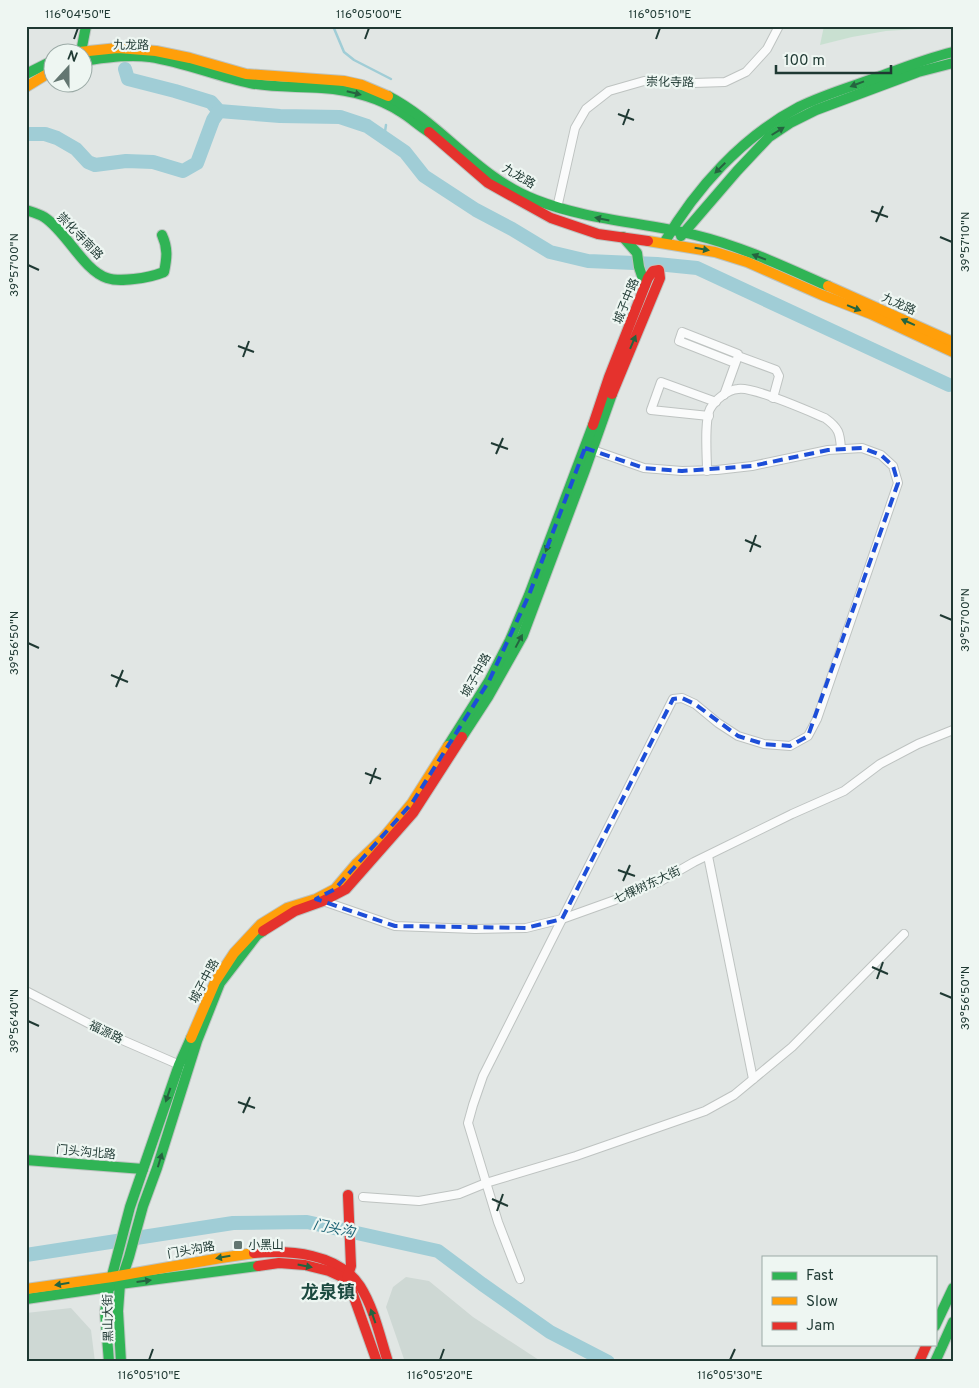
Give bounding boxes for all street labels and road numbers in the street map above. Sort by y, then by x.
street label: 九龙路 [113,38,149,54]
street label: 崇化寺路 [646,75,694,91]
street label: 九龙路 [499,161,538,193]
street label: 崇化寺南路 [53,210,106,264]
street label: 城子中路 [611,276,643,327]
street label: 九龙路 [879,290,918,320]
street label: 城子中路 [458,651,496,700]
street label: 七棵树东大街 [611,863,683,908]
street label: 城子中路 [187,957,223,1006]
street label: 福源路 [86,1018,125,1048]
street label: 门头沟北路 [55,1142,117,1164]
street label: 门头沟路 [166,1239,216,1263]
street label: 黑山大街 [101,1294,117,1342]

